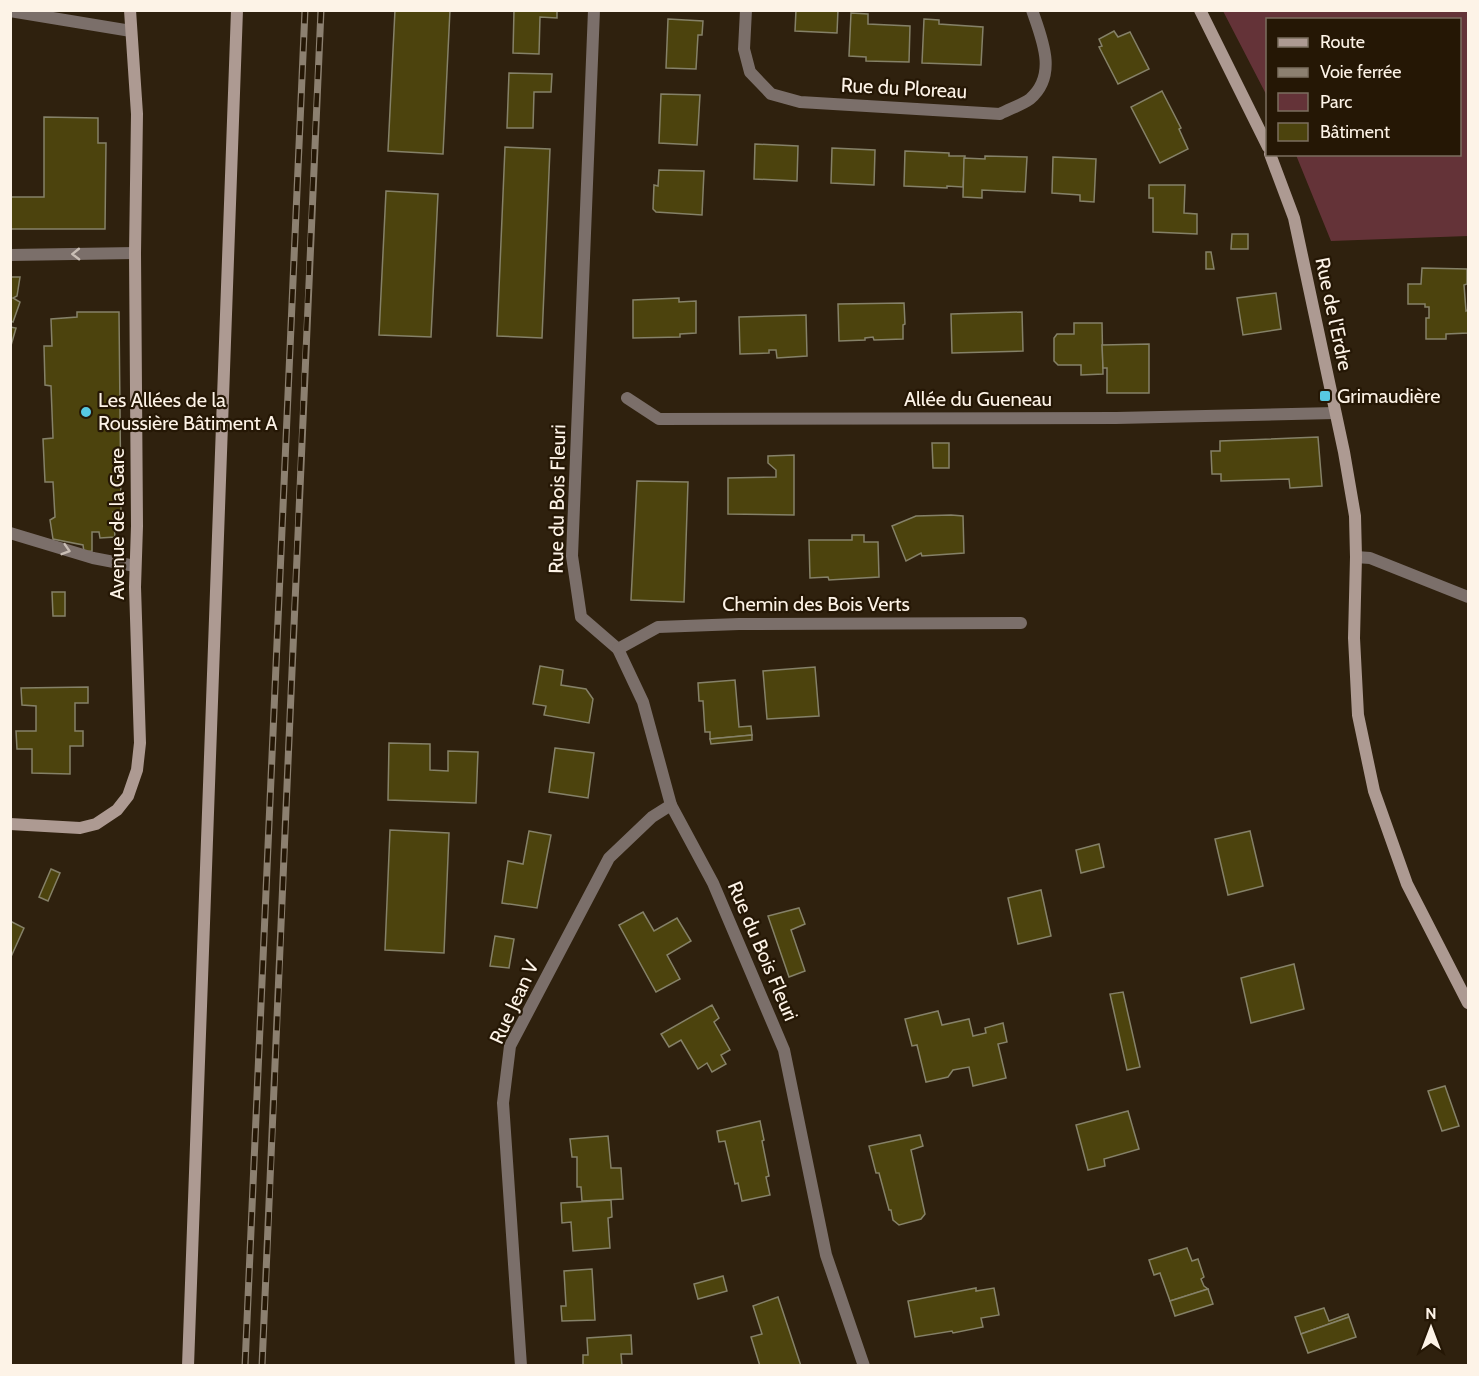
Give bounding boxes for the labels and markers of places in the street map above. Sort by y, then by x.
place label: Grimaudière [1337,384,1440,408]
place label: Les Allées de la Roussière Bâtiment A [98,388,278,435]
marker: Grimaudière [1318,389,1332,403]
marker: Les Allées de la Roussière Bâtiment A [79,405,93,419]

